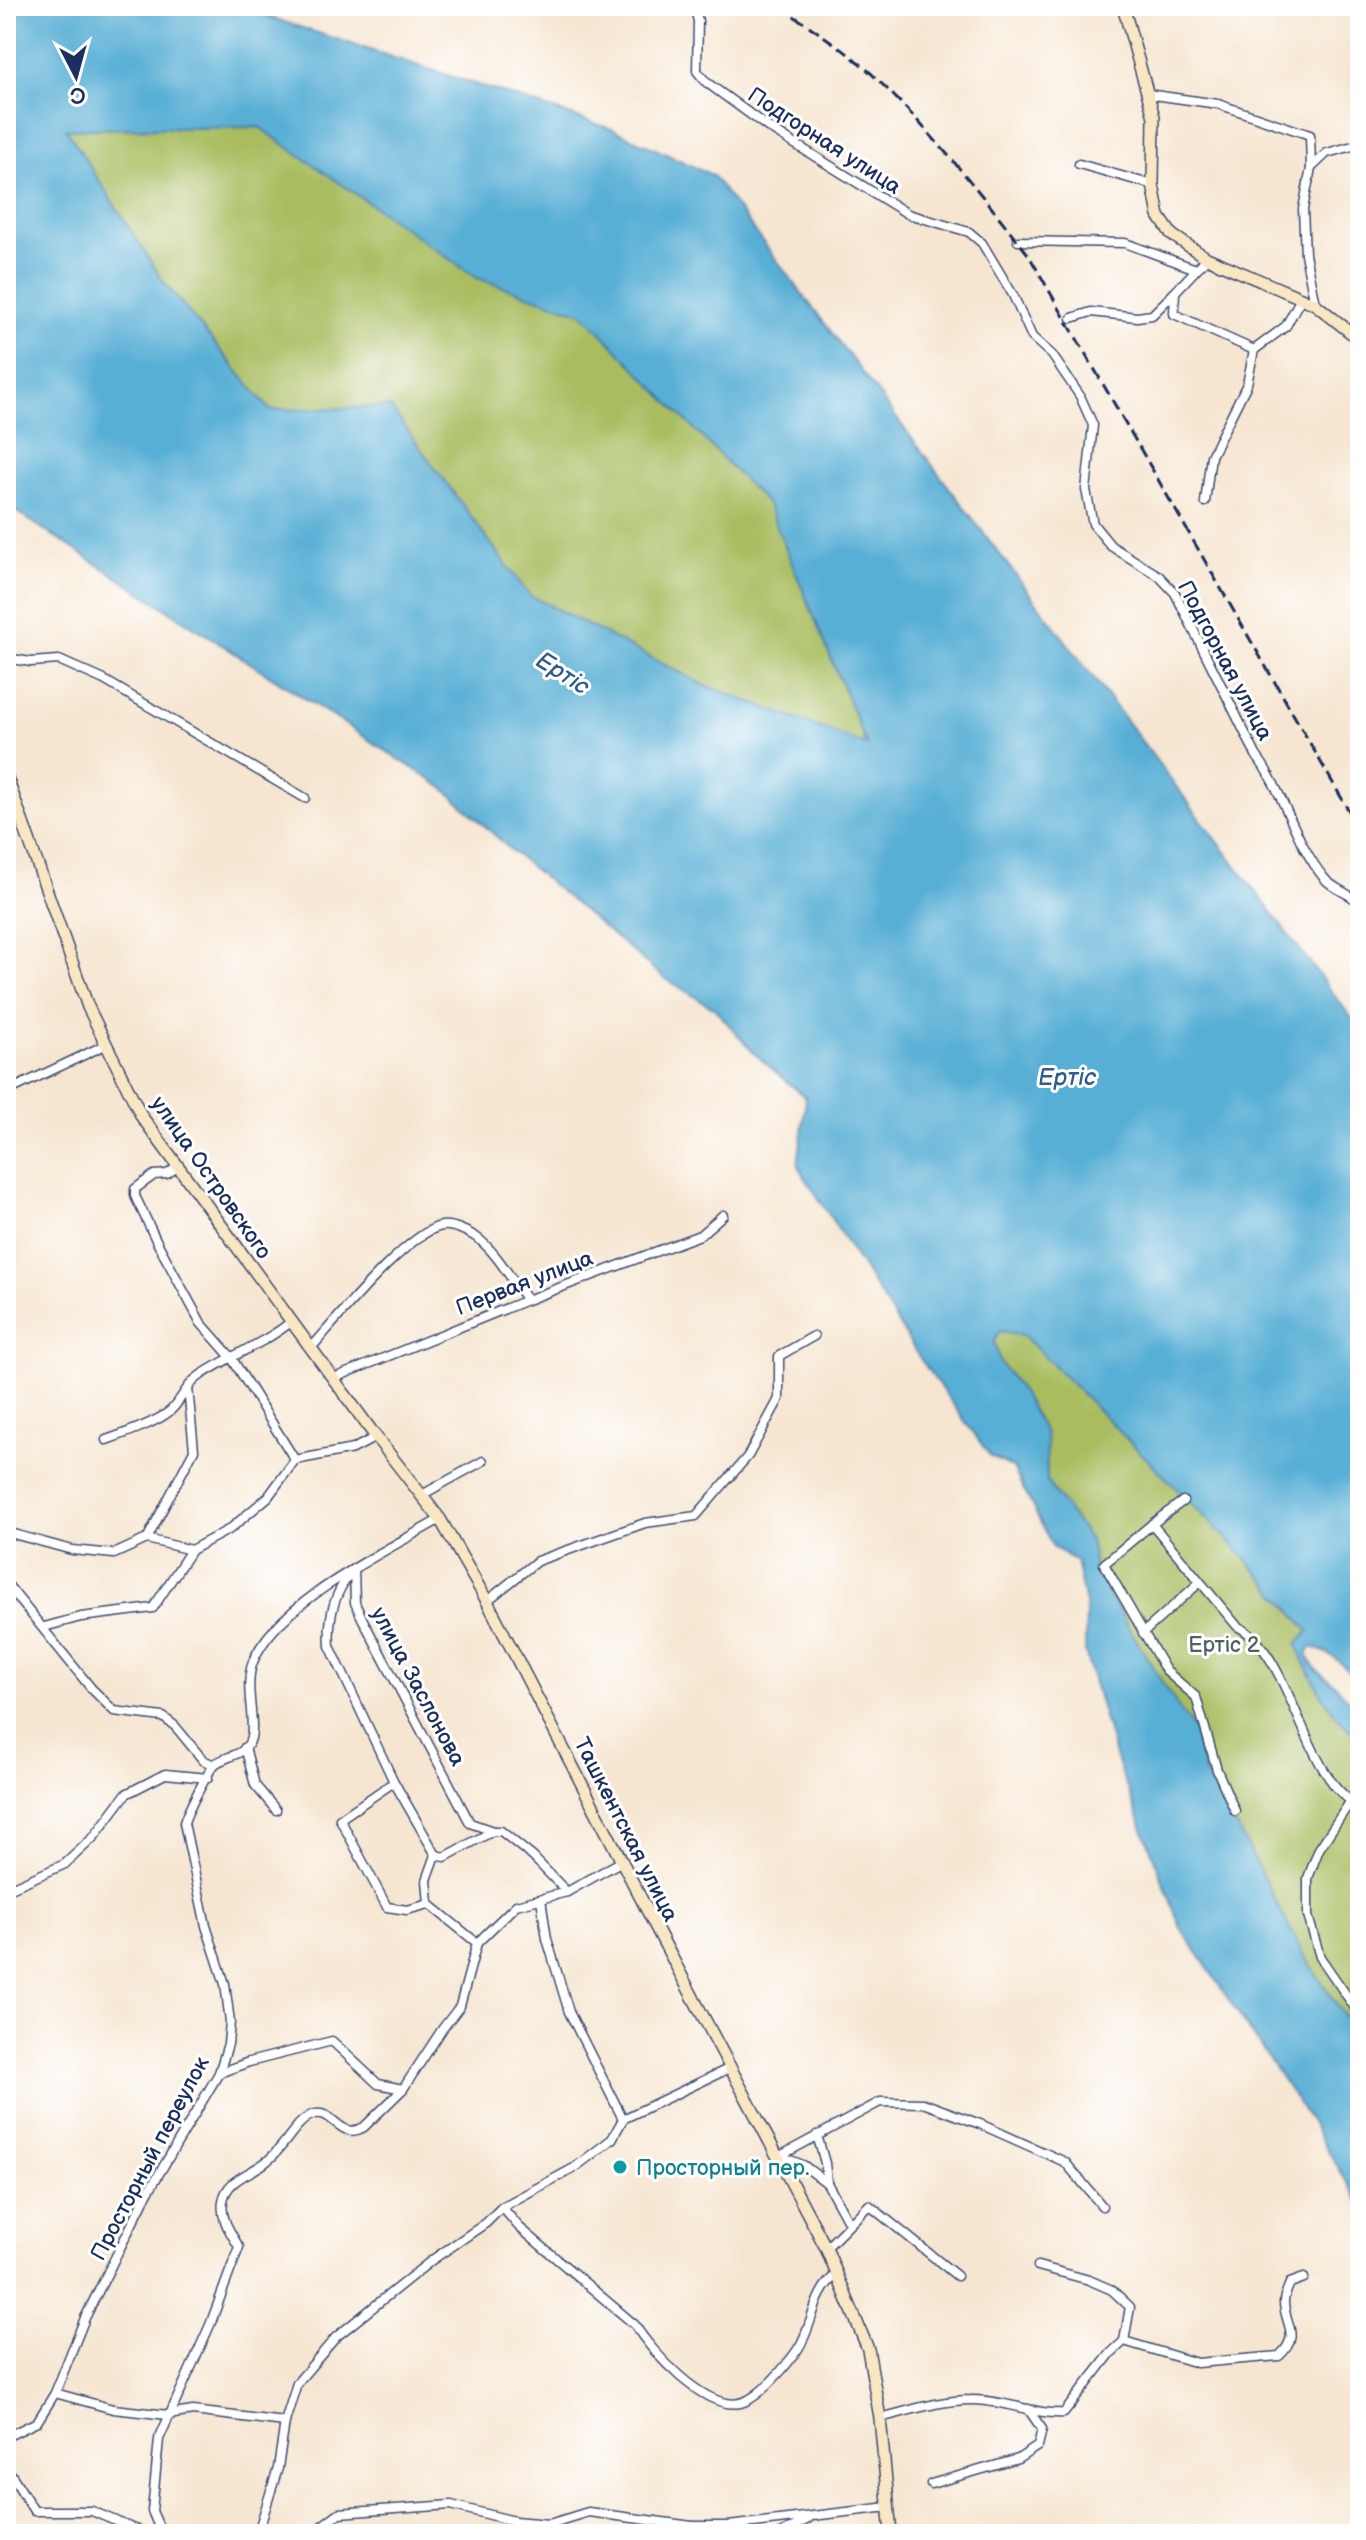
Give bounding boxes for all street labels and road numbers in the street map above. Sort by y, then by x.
street label: Подгорная улица [743,82,906,201]
street label: Подгорная улица [1171,576,1278,745]
street label: улица Островского [145,1091,277,1264]
street label: Первая улица [452,1245,597,1322]
street label: улица Заслонова [364,1603,471,1771]
street label: Ташкентская улица [568,1733,684,1926]
street label: Просторный переулок [85,2052,216,2265]

